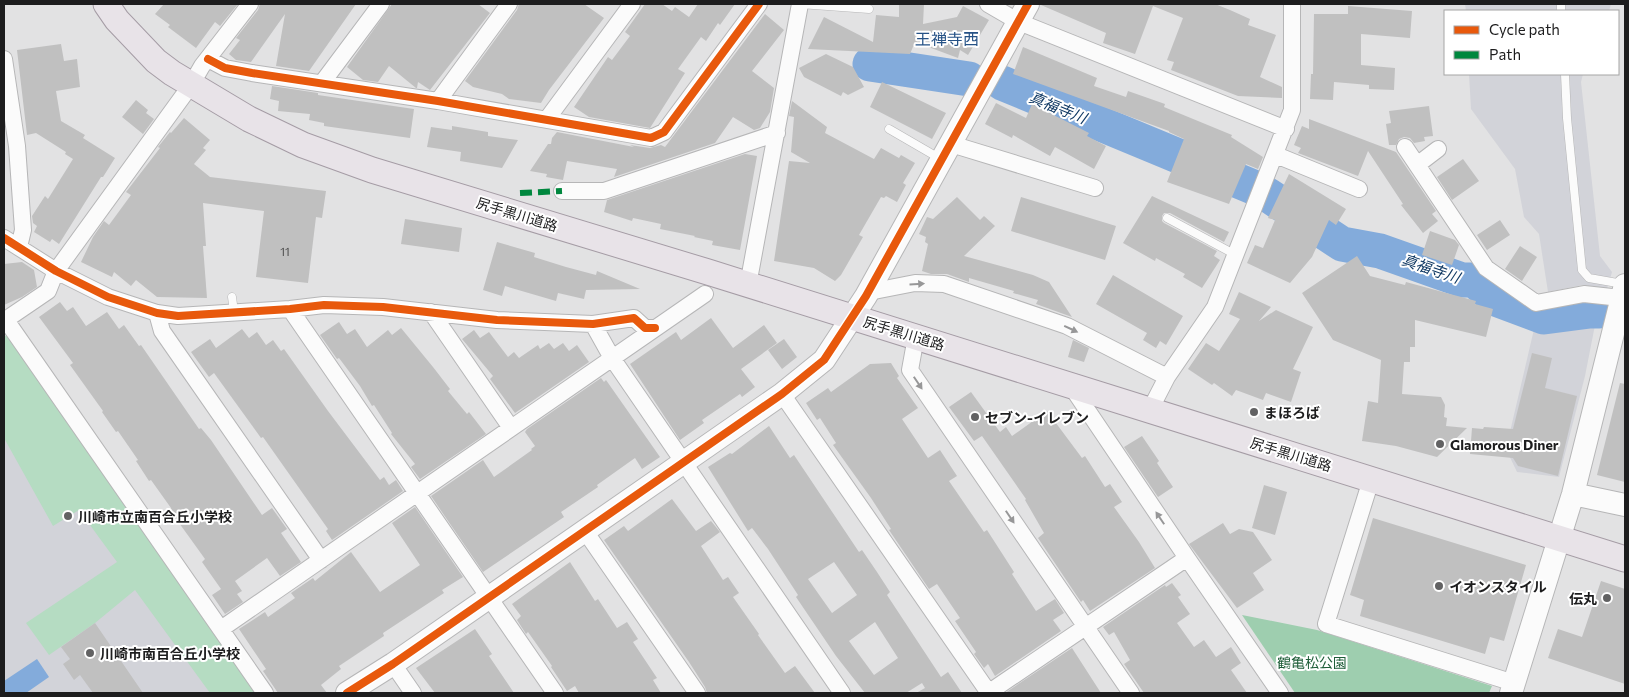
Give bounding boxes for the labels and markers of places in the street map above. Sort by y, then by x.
place label: まほろば [1264,404,1320,421]
marker: まほろば [1248,406,1260,418]
place label: セブン-イレブン [985,409,1089,426]
marker: セブン-イレブン [969,411,981,423]
place label: Glamorous Diner [1450,436,1559,453]
marker: Glamorous Diner [1434,438,1446,450]
place label: 川崎市立南百合丘小学校 [78,508,232,525]
marker: 川崎市立南百合丘小学校 [62,510,74,522]
place label: イオンスタイル [1449,578,1547,595]
marker: イオンスタイル [1433,580,1445,592]
place label: 伝丸 [1569,590,1597,607]
marker: 伝丸 [1601,592,1613,604]
place label: 川崎市南百合丘小学校 [100,645,240,662]
marker: 川崎市南百合丘小学校 [84,647,96,659]

